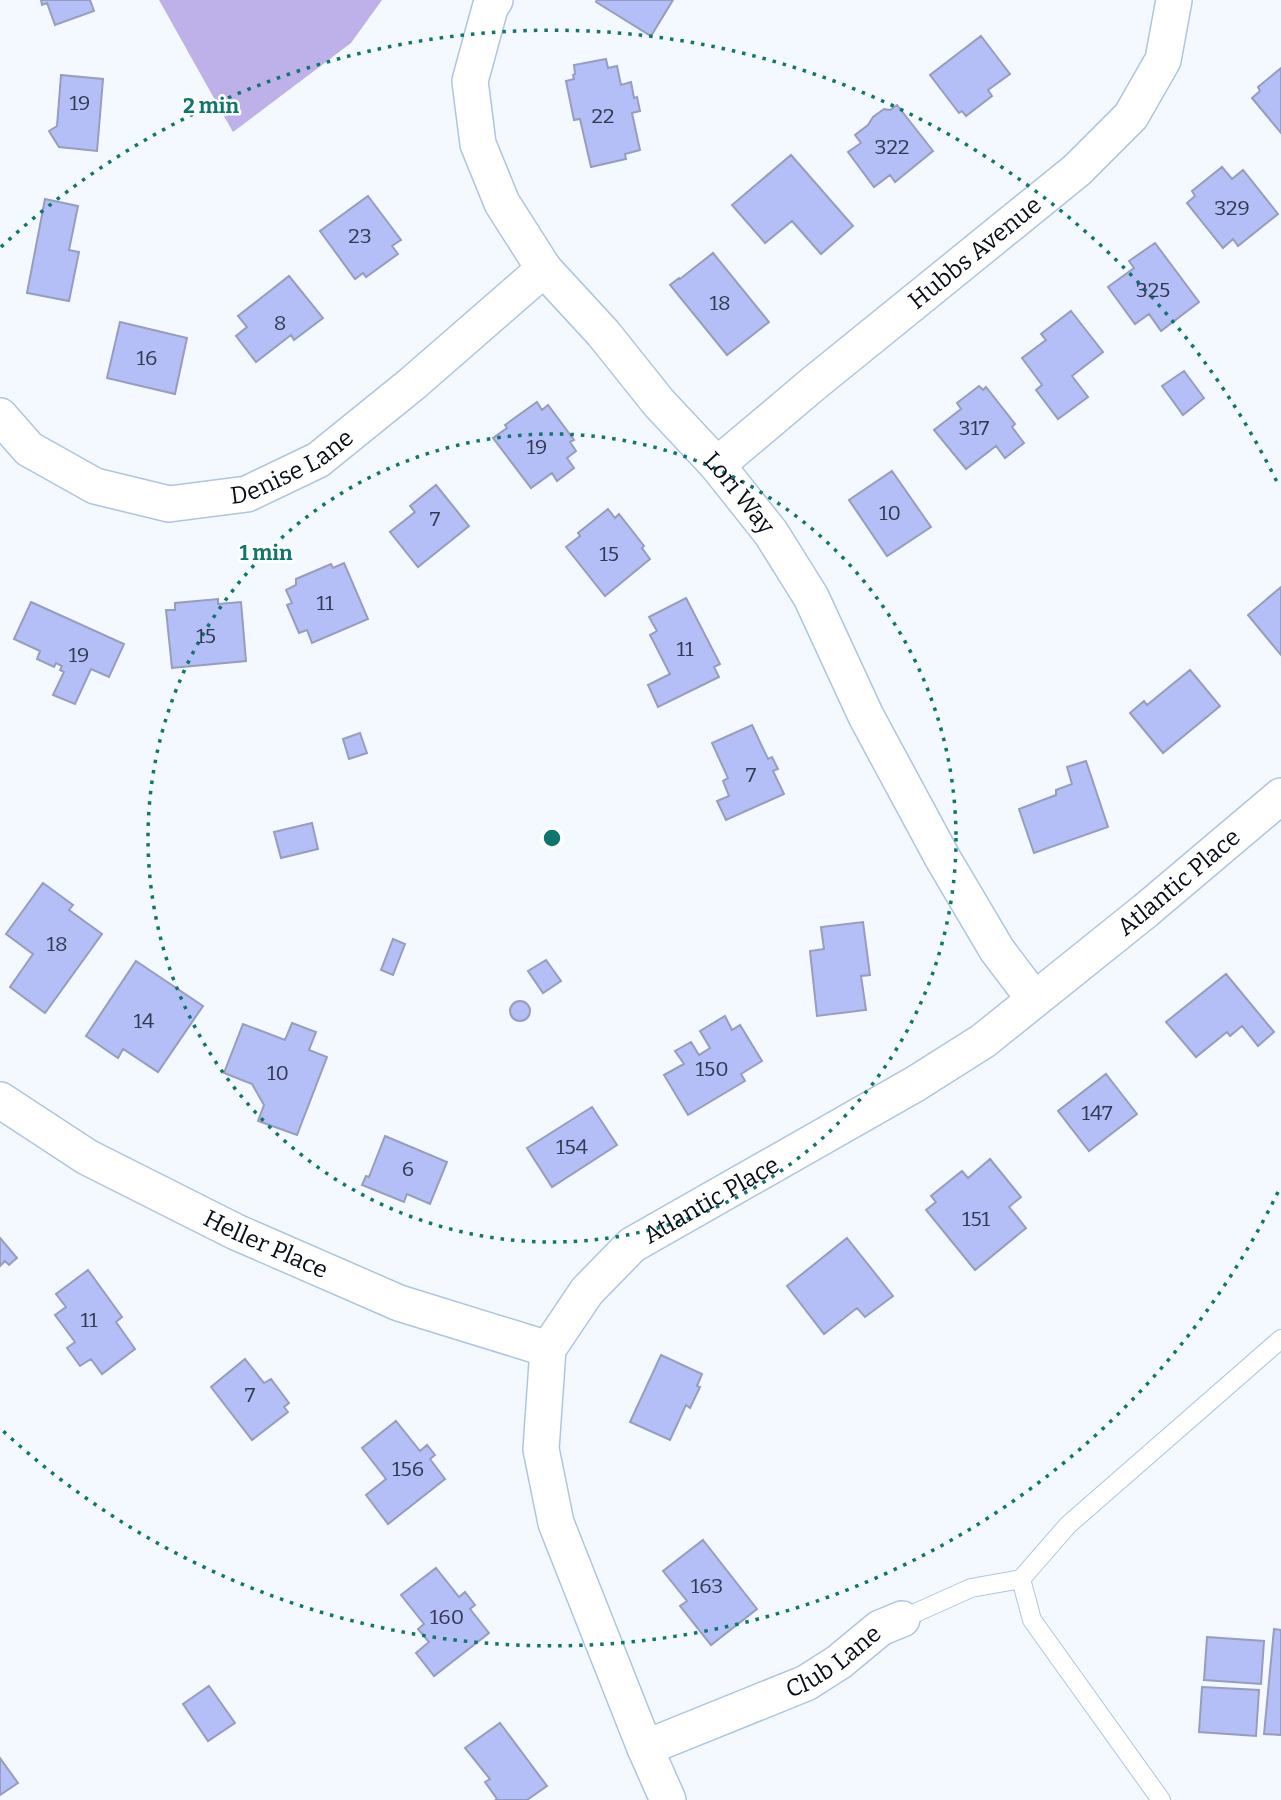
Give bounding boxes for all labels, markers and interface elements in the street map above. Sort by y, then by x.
house number: 19 [70,90,90,116]
text: 2 min [183,93,239,119]
house number: 22 [592,103,614,129]
house number: 322 [875,134,909,160]
street label: Hubbs Avenue [903,191,1047,315]
house number: 329 [1214,195,1250,221]
house number: 23 [348,223,372,249]
house number: 325 [1136,277,1170,303]
house number: 18 [709,290,731,316]
house number: 8 [274,310,286,336]
house number: 16 [137,345,157,371]
house number: 317 [959,415,990,441]
street label: Denise Lane [229,423,359,510]
house number: 19 [527,434,547,460]
street label: Lori Way [698,446,781,540]
house number: 10 [879,500,901,526]
house number: 7 [430,506,441,532]
text: 1 min [239,540,293,566]
house number: 15 [599,541,619,567]
house number: 11 [316,590,334,616]
house number: 15 [196,623,216,649]
house number: 11 [676,636,694,662]
house number: 19 [69,642,89,668]
house number: 7 [746,762,757,788]
street label: Atlantic Place [1112,823,1246,941]
centre of rings [540,826,564,850]
house number: 18 [46,931,68,957]
house number: 14 [134,1008,154,1034]
house number: 150 [695,1056,729,1082]
house number: 10 [267,1060,289,1086]
house number: 147 [1081,1100,1113,1126]
house number: 154 [556,1134,588,1160]
street label: Atlantic Place [639,1150,784,1250]
house number: 6 [402,1156,414,1182]
street label: Heller Place [199,1204,332,1284]
house number: 151 [962,1206,990,1232]
house number: 11 [80,1307,98,1333]
house number: 7 [245,1382,256,1408]
house number: 156 [392,1456,424,1482]
house number: 163 [691,1573,723,1599]
house number: 160 [430,1604,464,1630]
street label: Club Lane [782,1619,887,1704]

